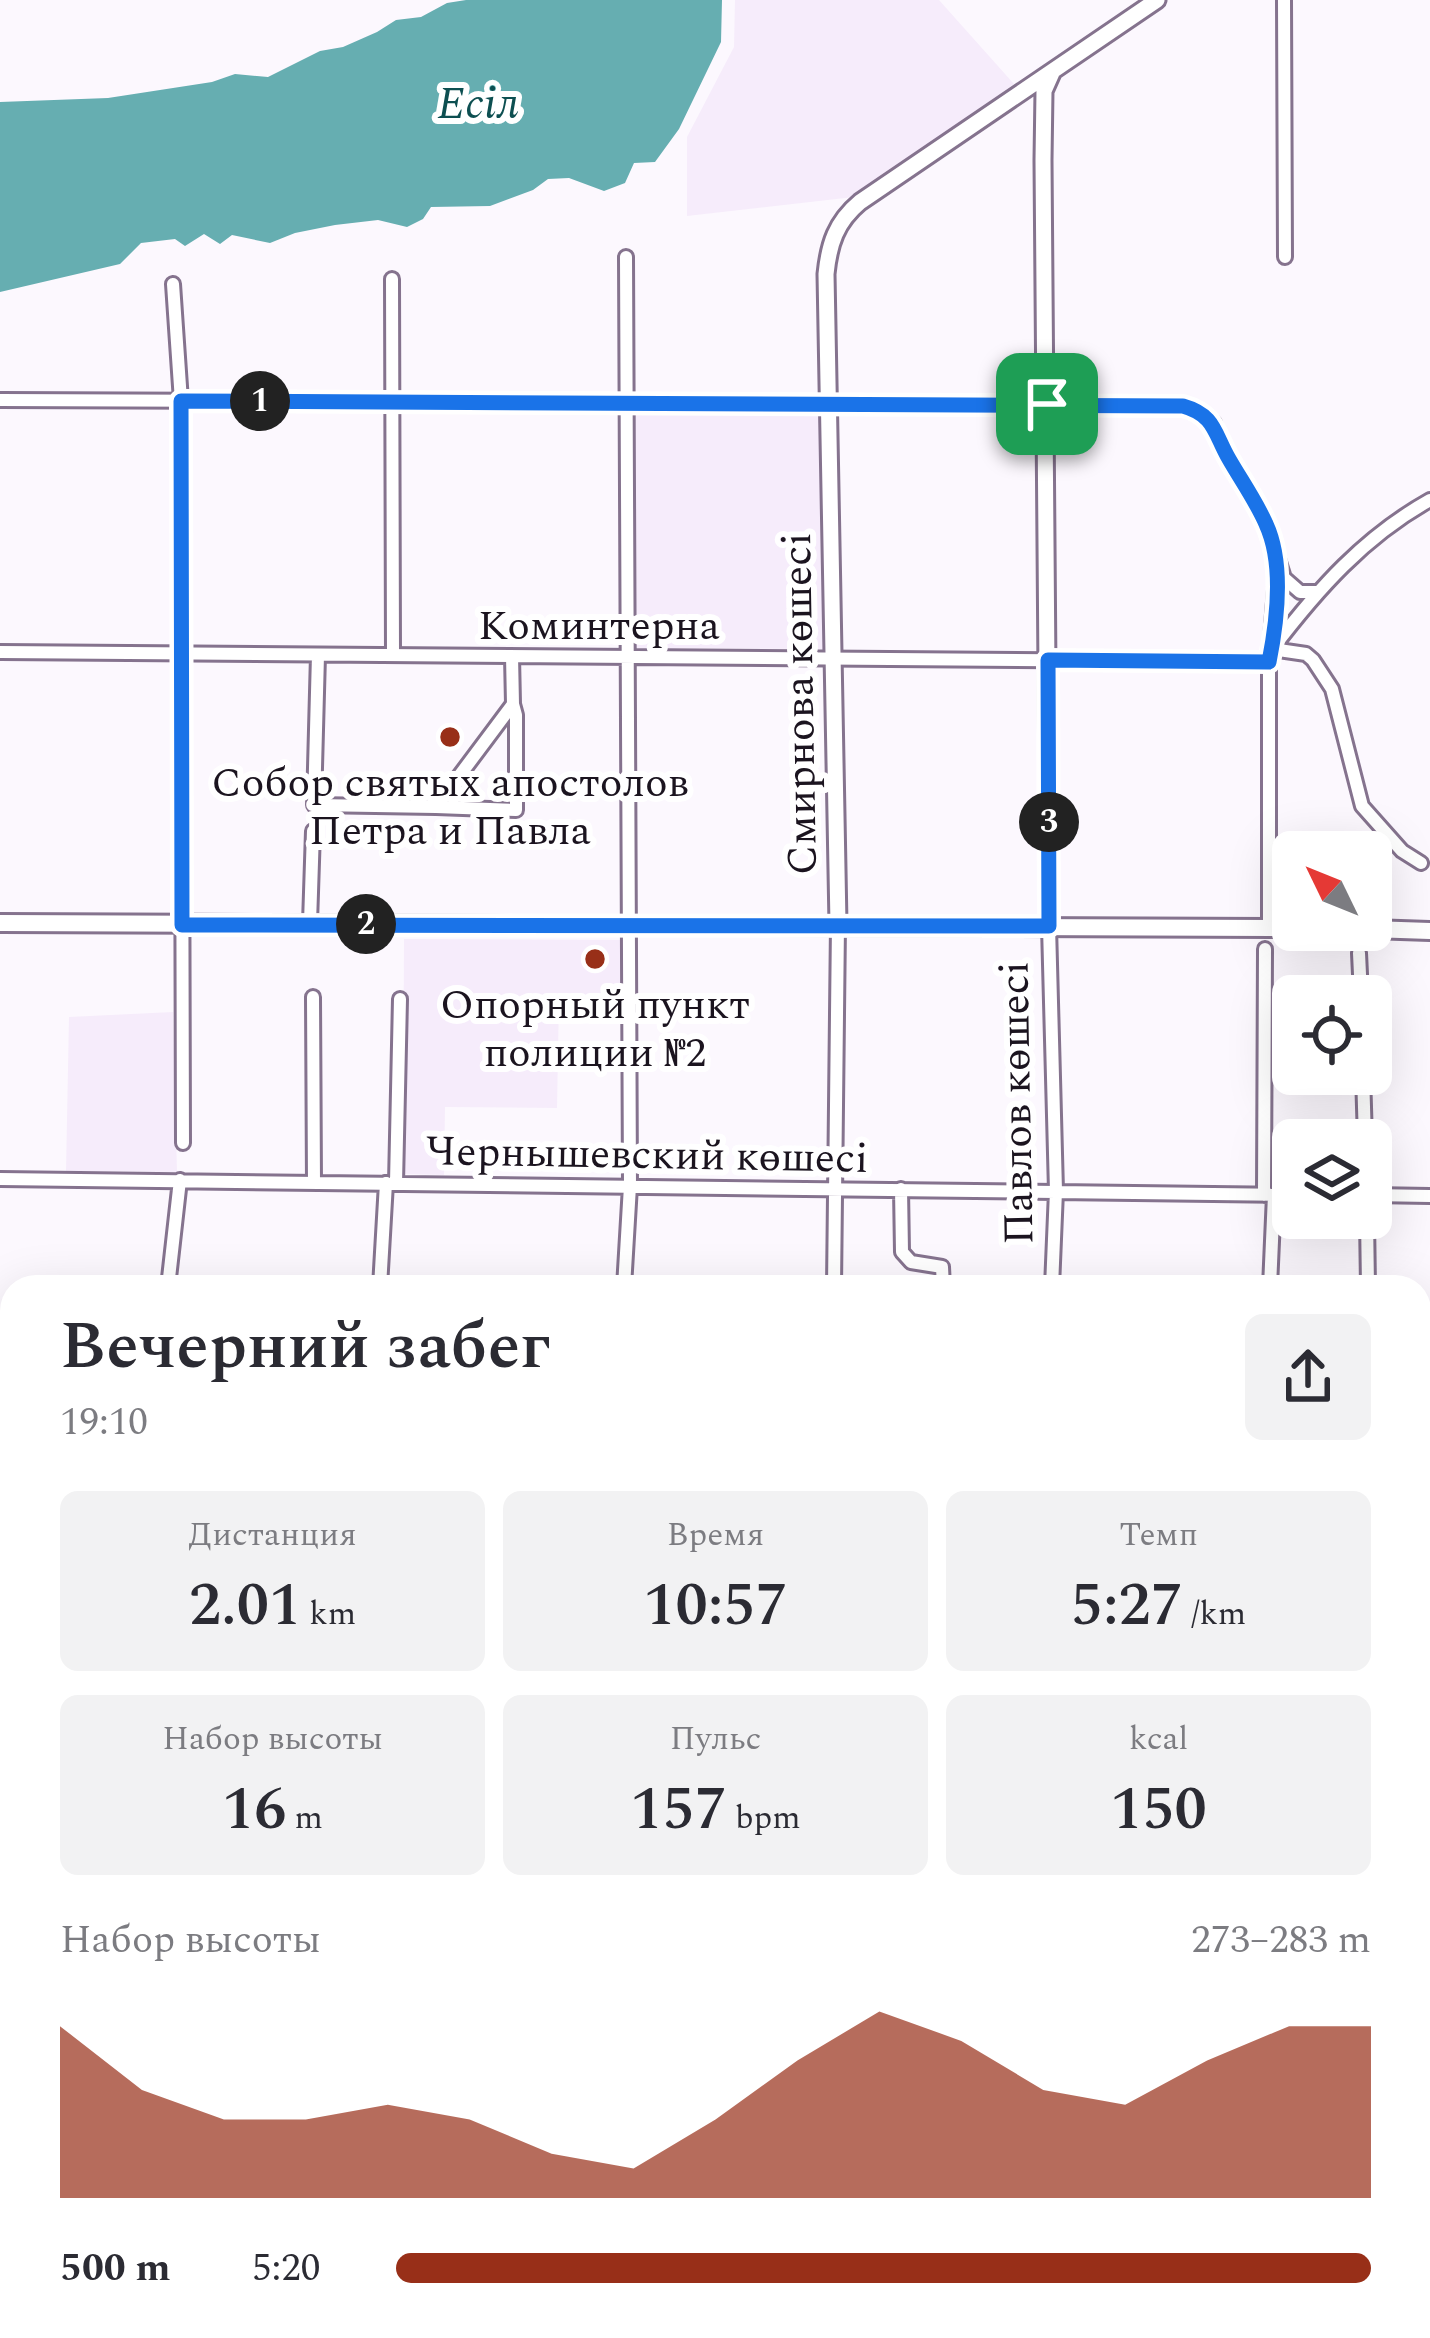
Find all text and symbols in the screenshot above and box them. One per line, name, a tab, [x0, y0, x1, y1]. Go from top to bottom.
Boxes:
water label: Есіл	[437, 70, 519, 139]
pin	[996, 353, 1098, 455]
pin: 1	[230, 371, 290, 431]
icon: arrive	[1014, 371, 1080, 437]
text: 1	[251, 376, 269, 426]
street label: Смирнова көшесі	[766, 532, 835, 876]
street label: Коминтерна	[478, 595, 720, 658]
marker: Собор святых апостолов Петра и Павла	[437, 724, 463, 750]
place label: Собор святых апостолов Петра и Павла	[211, 752, 689, 863]
pin: 3	[1019, 792, 1079, 852]
text: 3	[1040, 797, 1058, 847]
north arrow	[1272, 831, 1392, 951]
map controls	[1272, 831, 1392, 1239]
pin: 2	[336, 894, 396, 954]
text: 2	[357, 899, 375, 949]
marker: Опорный пункт полиции №2	[582, 946, 608, 972]
street label: Павлов көшесі	[984, 961, 1051, 1245]
place label: Опорный пункт полиции №2	[440, 974, 750, 1085]
button: locate	[1272, 975, 1392, 1095]
button: layers	[1272, 1119, 1392, 1239]
street label: Чернышевский көшесі	[425, 1120, 869, 1191]
text: Вечерний забег	[60, 1297, 551, 1398]
button: share	[1245, 1314, 1371, 1440]
text: 19:10	[60, 1393, 148, 1452]
text: Дистанция	[188, 1510, 357, 1560]
text: Время	[667, 1510, 764, 1560]
text: Темп	[1119, 1510, 1198, 1560]
text: 2.01	[189, 1560, 301, 1652]
text: 10:57	[643, 1560, 788, 1652]
text: 5:27	[1071, 1560, 1183, 1652]
text: km	[301, 1589, 356, 1639]
text: /km	[1183, 1589, 1246, 1639]
text: Набор высоты	[162, 1714, 383, 1764]
text: Пульс	[670, 1714, 761, 1764]
text: kcal	[1129, 1714, 1188, 1764]
text: 16	[222, 1764, 286, 1856]
text: 157	[630, 1764, 727, 1856]
text: 150	[1110, 1764, 1207, 1856]
text: m	[286, 1793, 323, 1843]
text: bpm	[727, 1793, 801, 1843]
text: Набор высоты	[60, 1911, 321, 1970]
text: 273–283 m	[1191, 1911, 1371, 1970]
text: 500 m	[60, 2239, 171, 2298]
text: 5:20	[252, 2239, 320, 2298]

